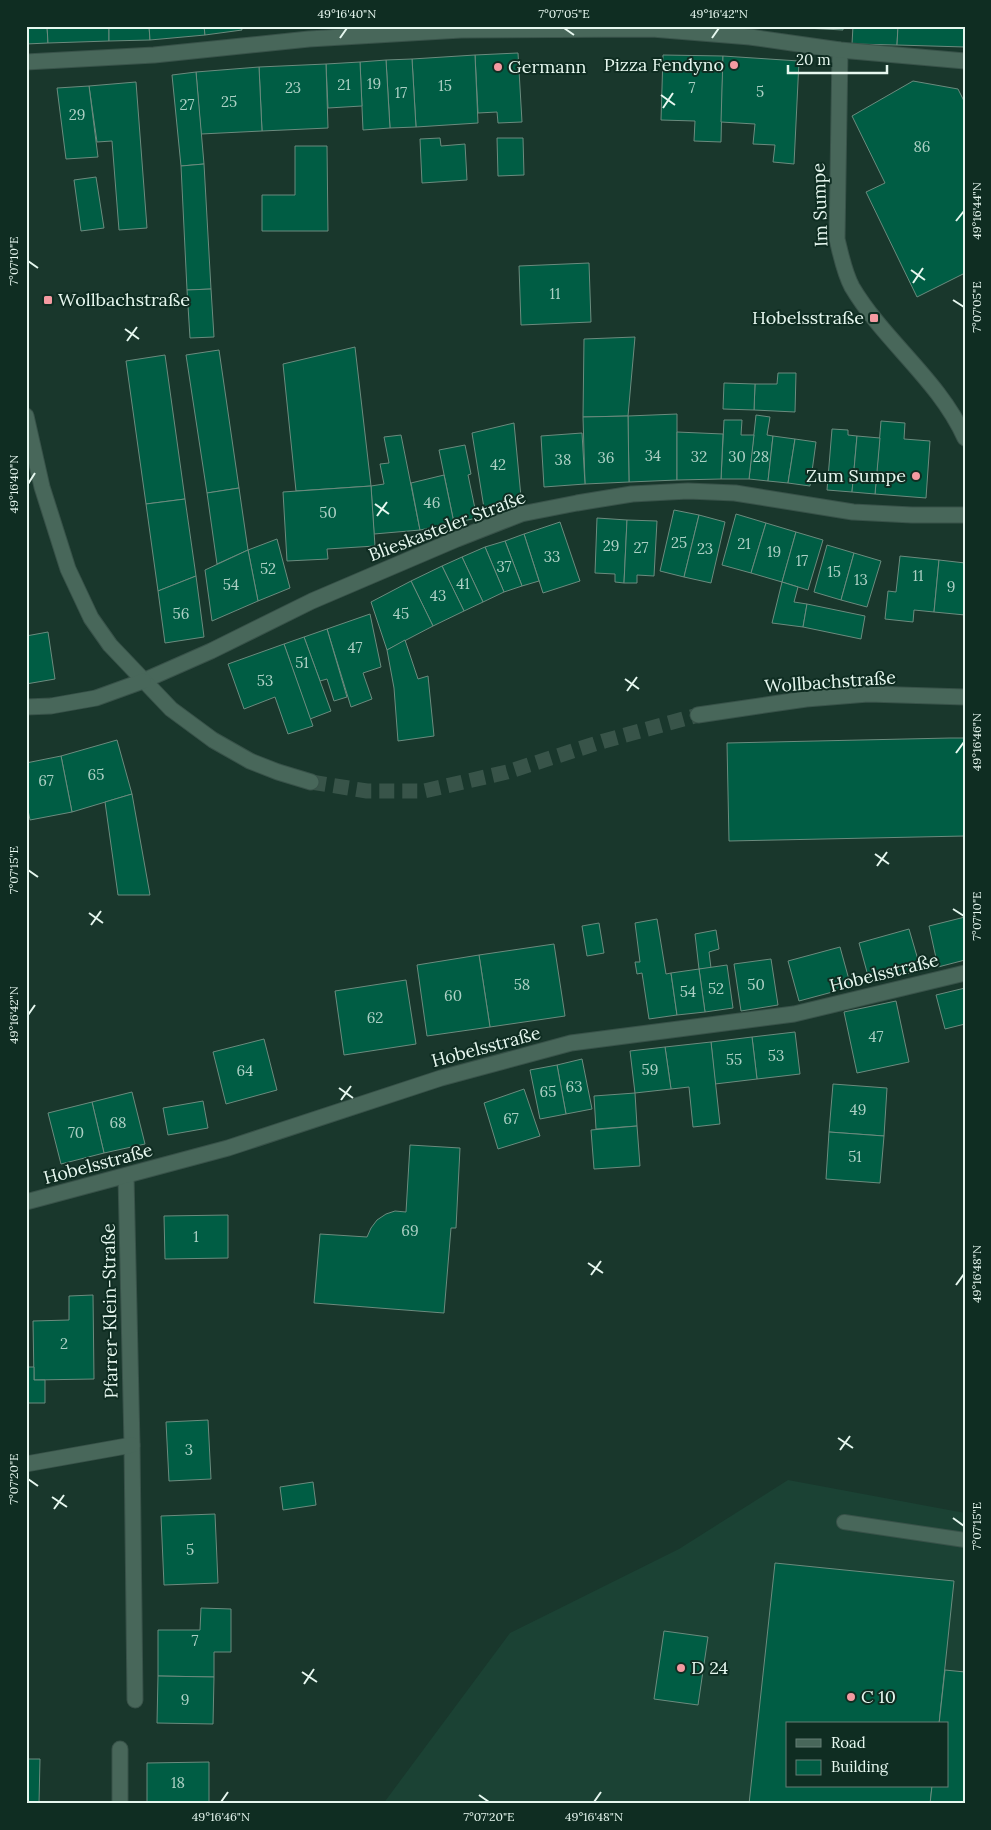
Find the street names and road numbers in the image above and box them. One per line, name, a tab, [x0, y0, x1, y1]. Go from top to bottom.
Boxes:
street label: Im Sumpe	[807, 162, 832, 247]
street label: Blieskasteler Straße	[365, 485, 529, 566]
street label: Wollbachstraße	[763, 665, 897, 698]
street label: Hobelsstraße	[827, 948, 941, 997]
street label: Hobelsstraße	[429, 1021, 543, 1072]
street label: Hobelsstraße	[41, 1138, 155, 1189]
street label: Pfarrer-Klein-Straße	[96, 1223, 123, 1399]

